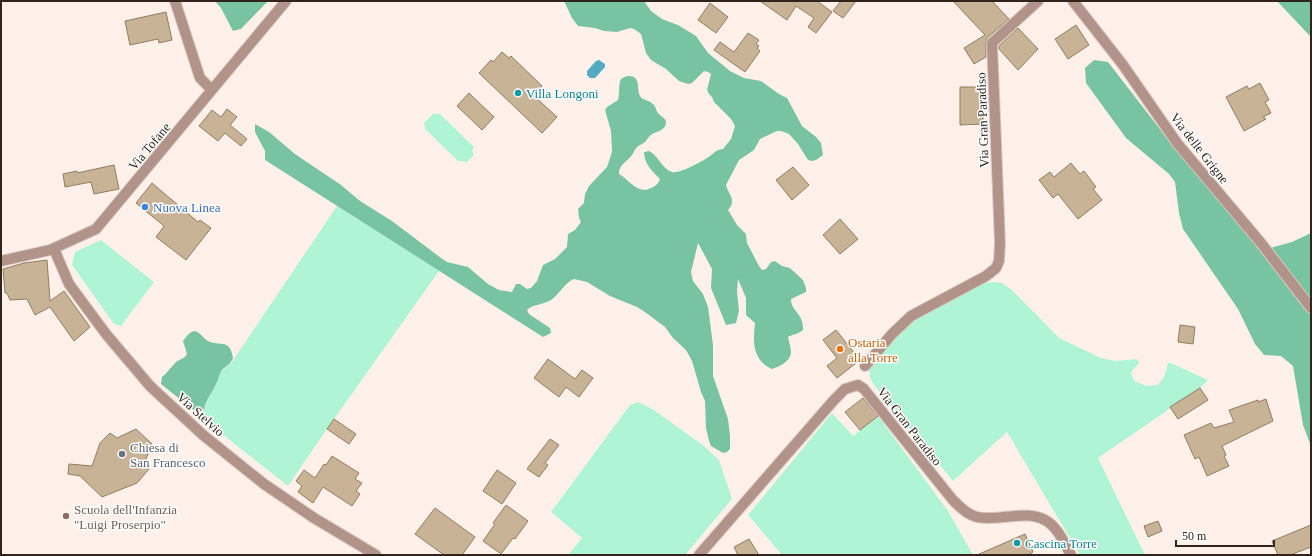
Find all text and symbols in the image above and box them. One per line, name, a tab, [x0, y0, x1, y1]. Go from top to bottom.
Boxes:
street label: Via Gran Paradiso	[973, 72, 992, 168]
place label: Villa Longoni	[526, 86, 599, 101]
marker: Villa Longoni	[513, 88, 523, 98]
street label: Via delle Grigne	[1167, 110, 1232, 187]
street label: Via Tofane	[125, 120, 174, 173]
place label: Nuova Linea	[153, 200, 221, 215]
marker: Nuova Linea	[140, 202, 150, 212]
place label: Ostaria alla Torre	[848, 335, 898, 365]
marker: Ostaria alla Torre	[835, 344, 845, 354]
street label: Via Gran Paradiso	[874, 384, 945, 468]
street label: Via Stelvio	[174, 389, 227, 439]
place label: Chiesa di San Francesco	[130, 440, 205, 470]
marker: Chiesa di San Francesco	[117, 449, 127, 459]
place label: Scuola dell'Infanzia "Luigi Proserpio"	[74, 502, 177, 532]
marker: Scuola dell'Infanzia "Luigi Proserpio"	[61, 511, 71, 521]
scale bar	[1176, 522, 1274, 548]
text: 50 m	[1182, 529, 1207, 543]
place label: Cascina Torre	[1025, 536, 1097, 551]
marker: Cascina Torre	[1012, 538, 1022, 548]

